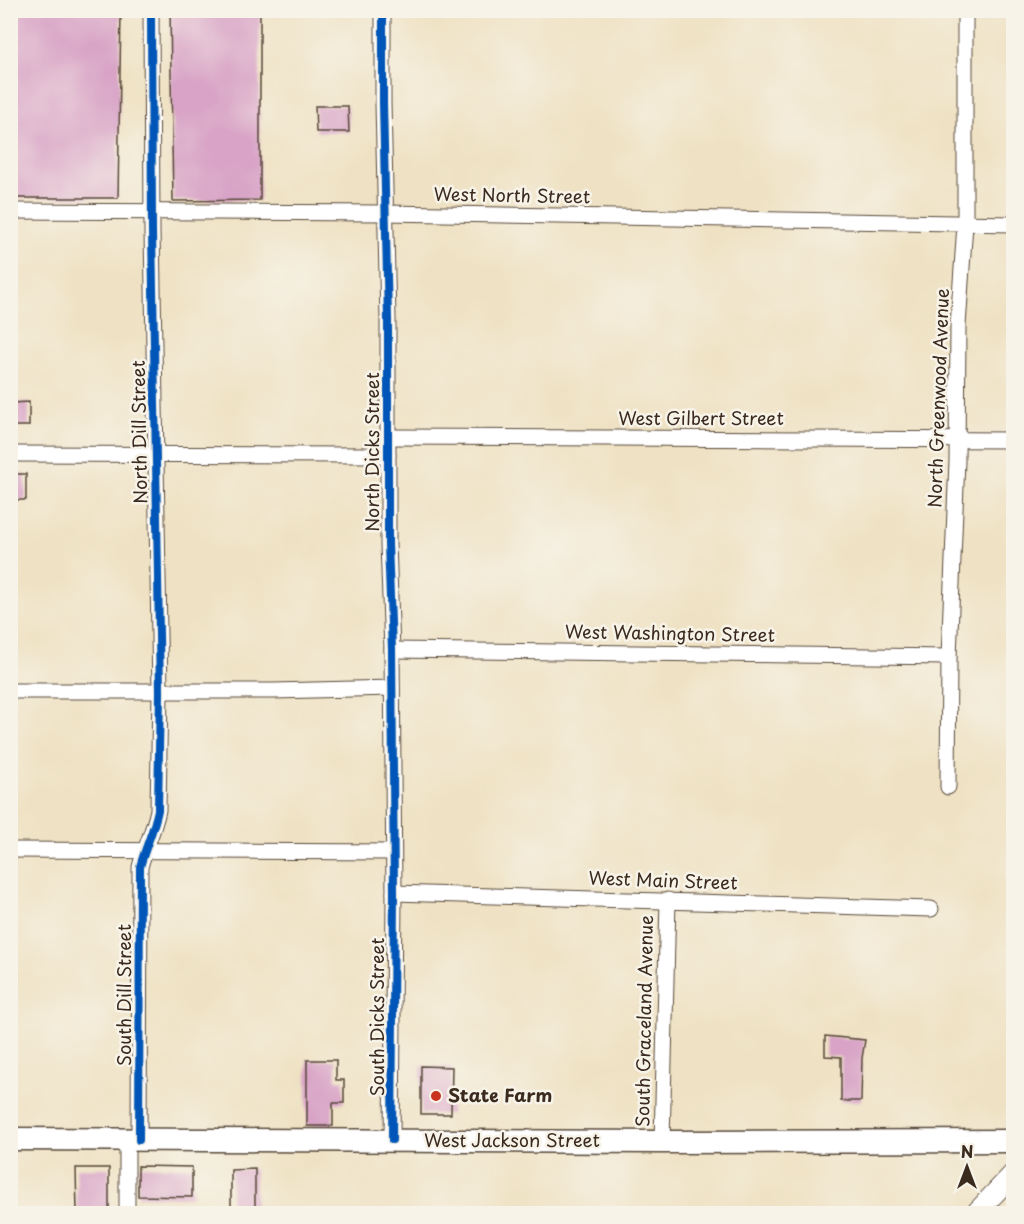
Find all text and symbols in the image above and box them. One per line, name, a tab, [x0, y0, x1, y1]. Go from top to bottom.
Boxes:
street label: West North Street	[433, 180, 591, 209]
street label: North Greenwood Avenue	[920, 288, 955, 508]
street label: North Dill Street	[124, 360, 153, 504]
street label: North Dicks Street	[358, 372, 385, 532]
street label: West Gilbert Street	[618, 404, 784, 431]
street label: West Washington Street	[565, 617, 775, 648]
street label: West Main Street	[588, 863, 738, 896]
street label: South Graceland Avenue	[628, 915, 659, 1127]
street label: South Dill Street	[110, 924, 137, 1066]
street label: South Dicks Street	[363, 937, 390, 1096]
place label: State Farm	[448, 1081, 552, 1108]
marker: State Farm	[429, 1089, 443, 1103]
street label: West Jackson Street	[424, 1126, 600, 1153]
north arrow	[937, 1137, 997, 1197]
text: N	[961, 1139, 973, 1163]

